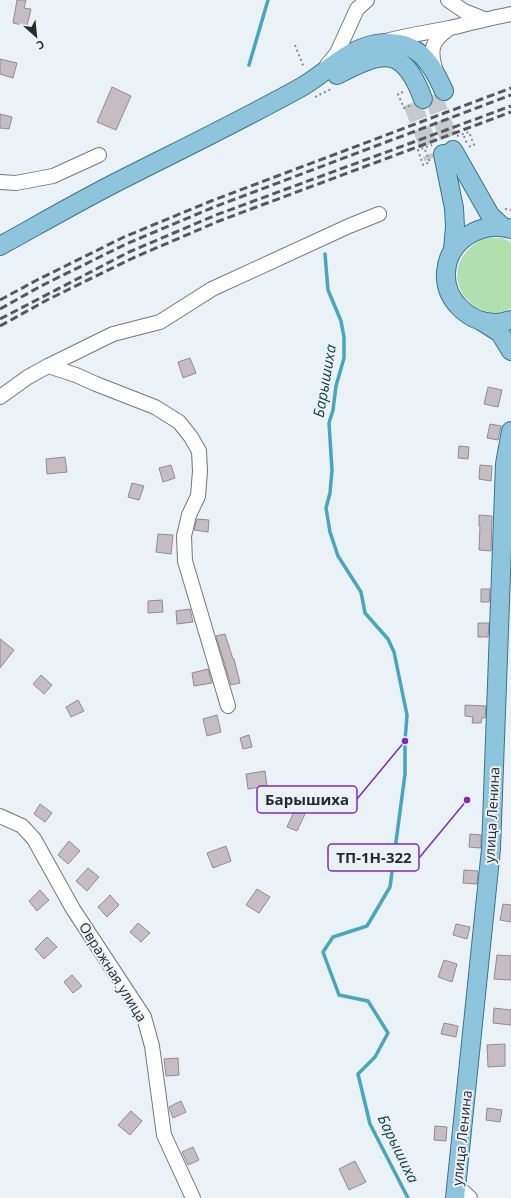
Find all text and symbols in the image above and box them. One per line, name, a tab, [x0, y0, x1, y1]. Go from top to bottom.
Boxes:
north arrow	[16, 16, 56, 56]
text: С	[34, 37, 47, 54]
water label: Барышиха	[308, 342, 340, 419]
street label: улица Ленина	[479, 766, 504, 864]
callout: Барышиха	[257, 786, 357, 813]
text: Барышиха	[265, 789, 349, 809]
callout: ТП-1Н-322	[328, 844, 419, 871]
text: ТП-1Н-322	[336, 847, 412, 867]
street label: Овражная улица	[75, 918, 152, 1025]
street label: улица Ленина	[447, 1089, 476, 1187]
water label: Барышиха	[374, 1111, 424, 1187]

